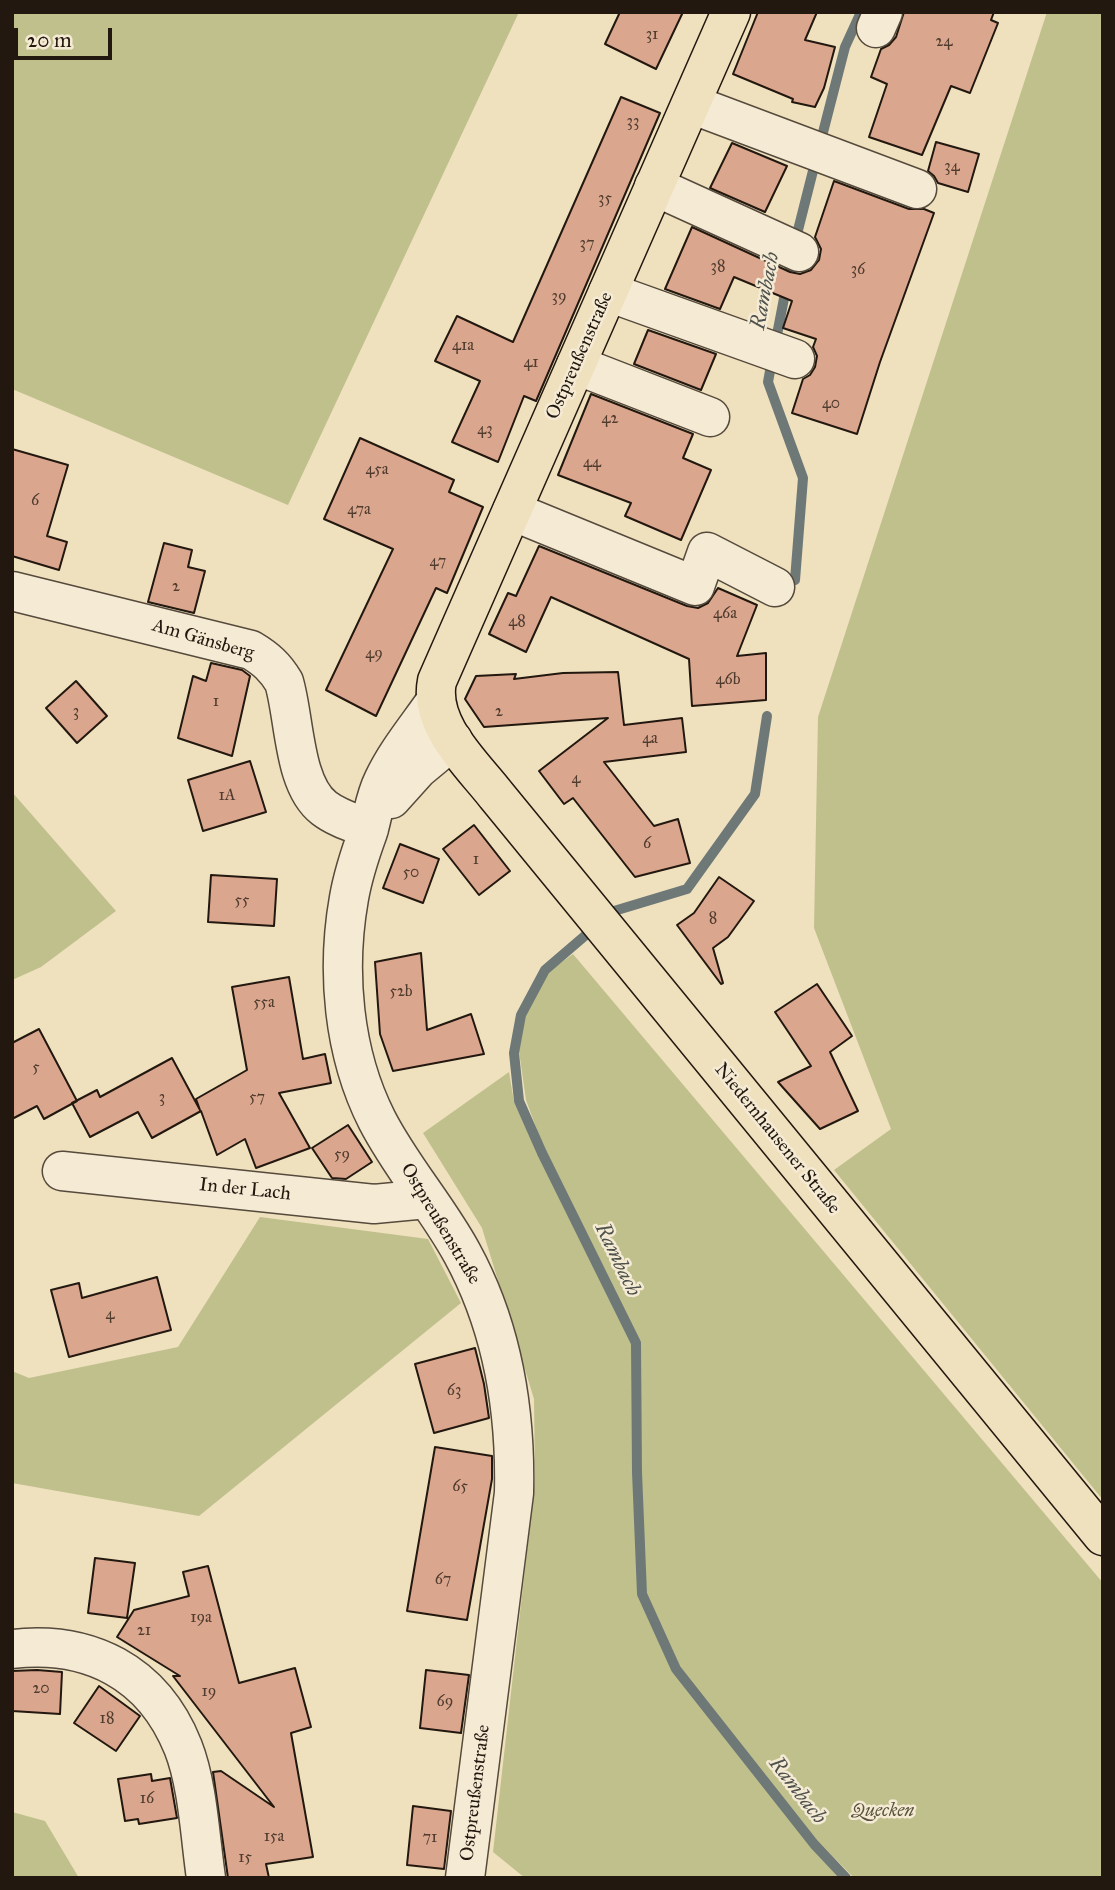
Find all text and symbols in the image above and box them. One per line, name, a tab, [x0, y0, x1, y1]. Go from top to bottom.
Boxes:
scale bar	[18, 14, 116, 58]
house number: 31	[646, 25, 658, 45]
text: 20 m	[27, 27, 72, 53]
house number: 24	[936, 32, 952, 52]
house number: 33	[627, 112, 639, 132]
house number: 34	[944, 157, 960, 177]
house number: 35	[598, 189, 612, 209]
house number: 37	[580, 234, 594, 254]
water label: Rambach	[746, 250, 786, 332]
house number: 38	[711, 257, 725, 277]
house number: 36	[851, 260, 865, 280]
house number: 39	[552, 287, 566, 307]
street label: Ostpreußenstraße	[542, 289, 618, 423]
house number: 41a	[452, 336, 474, 356]
house number: 41	[523, 353, 539, 373]
house number: 40	[822, 394, 840, 414]
house number: 42	[602, 409, 618, 429]
house number: 43	[477, 420, 493, 440]
house number: 44	[583, 453, 601, 473]
house number: 45a	[365, 460, 389, 480]
house number: 6	[31, 491, 39, 511]
house number: 47a	[347, 500, 371, 520]
house number: 47	[430, 552, 446, 572]
house number: 2	[172, 577, 180, 597]
house number: 46a	[713, 604, 737, 624]
house number: 48	[508, 612, 526, 632]
street label: Am Gänsberg	[149, 615, 257, 665]
house number: 49	[365, 644, 383, 664]
house number: 46b	[716, 670, 740, 690]
house number: 1	[213, 692, 219, 712]
house number: 3	[73, 702, 79, 722]
house number: 2	[495, 702, 503, 722]
house number: 4a	[642, 729, 658, 749]
house number: 4	[572, 769, 580, 789]
house number: 1A	[218, 786, 236, 806]
house number: 6	[643, 834, 651, 854]
house number: 1	[473, 850, 479, 870]
house number: 50	[403, 863, 419, 883]
house number: 55	[235, 891, 249, 911]
house number: 8	[709, 909, 717, 929]
house number: 52b	[389, 982, 413, 1002]
house number: 55a	[253, 993, 275, 1013]
house number: 5	[32, 1058, 40, 1078]
street label: Niedernhausener Straße	[709, 1059, 845, 1219]
house number: 3	[159, 1088, 165, 1108]
house number: 57	[249, 1088, 265, 1108]
house number: 59	[334, 1145, 350, 1165]
street label: Ostpreußenstraße	[395, 1159, 485, 1289]
street label: In der Lach	[198, 1174, 292, 1206]
water label: Rambach	[589, 1219, 645, 1301]
house number: 4	[106, 1305, 114, 1325]
house number: 63	[447, 1381, 461, 1401]
house number: 65	[452, 1477, 468, 1497]
house number: 67	[435, 1570, 451, 1590]
house number: 19a	[190, 1608, 212, 1628]
house number: 21	[137, 1621, 151, 1641]
house number: 20	[32, 1679, 50, 1699]
house number: 19	[202, 1682, 216, 1702]
house number: 69	[437, 1692, 453, 1712]
house number: 18	[100, 1709, 114, 1729]
street label: Ostpreußenstraße	[456, 1724, 496, 1862]
water label: Rambach	[763, 1752, 831, 1830]
house number: 16	[140, 1789, 154, 1809]
park label: Quecken	[852, 1800, 914, 1822]
house number: 15a	[264, 1827, 284, 1847]
house number: 71	[423, 1828, 437, 1848]
house number: 15	[238, 1848, 252, 1868]

